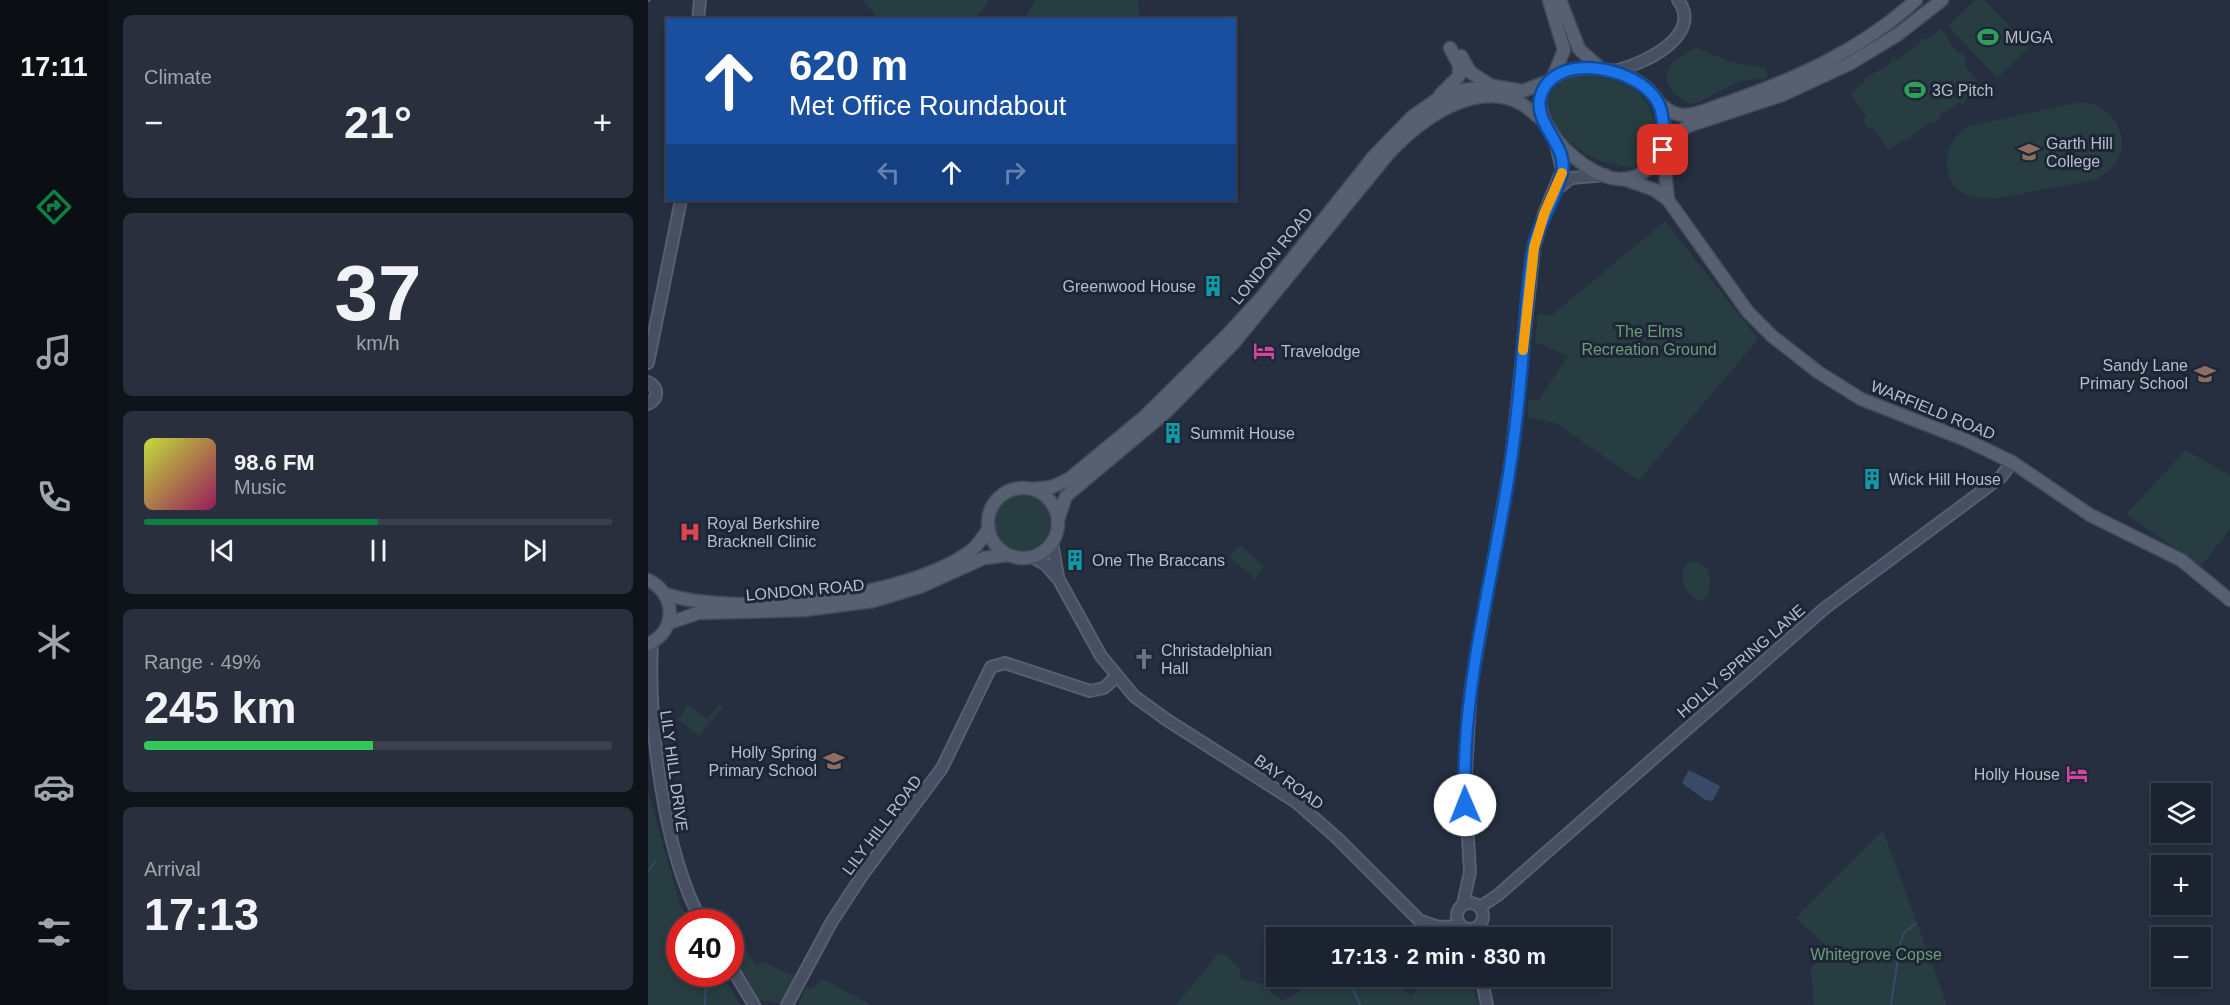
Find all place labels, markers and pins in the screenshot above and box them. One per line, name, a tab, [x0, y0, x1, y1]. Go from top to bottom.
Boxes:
sports icon: MUGA	[1976, 25, 2000, 49]
place label: MUGA	[2005, 29, 2053, 46]
sports icon: 3G Pitch	[1903, 78, 1927, 102]
place label: 3G Pitch	[1932, 82, 1993, 99]
pin	[1637, 124, 1688, 175]
place label: Garth Hill College	[2046, 135, 2113, 170]
school or university icon: Garth Hill College	[2017, 140, 2041, 164]
building icon: Greenwood House	[1201, 274, 1225, 298]
place label: Greenwood House	[1063, 278, 1196, 295]
hotel icon: Travelodge	[1252, 339, 1276, 363]
place label: Travelodge	[1281, 343, 1361, 360]
place label: Sandy Lane Primary School	[2080, 357, 2188, 392]
school or university icon: Sandy Lane Primary School	[2193, 362, 2217, 386]
building icon: Summit House	[1161, 421, 1185, 445]
place label: Summit House	[1190, 425, 1295, 442]
building icon: Wick Hill House	[1860, 467, 1884, 491]
place label: Wick Hill House	[1889, 471, 2001, 488]
place label: Royal Berkshire Bracknell Clinic	[707, 515, 820, 550]
hospital icon: Royal Berkshire Bracknell Clinic	[678, 520, 702, 544]
building icon: One The Braccans	[1063, 548, 1087, 572]
place label: One The Braccans	[1092, 552, 1225, 569]
place label: Christadelphian Hall	[1161, 642, 1272, 677]
church icon: Christadelphian Hall	[1132, 647, 1156, 671]
place label: Holly Spring Primary School	[709, 744, 817, 779]
school or university icon: Holly Spring Primary School	[822, 749, 846, 773]
hotel icon: Holly House	[2065, 762, 2089, 786]
place label: Holly House	[1974, 766, 2060, 783]

